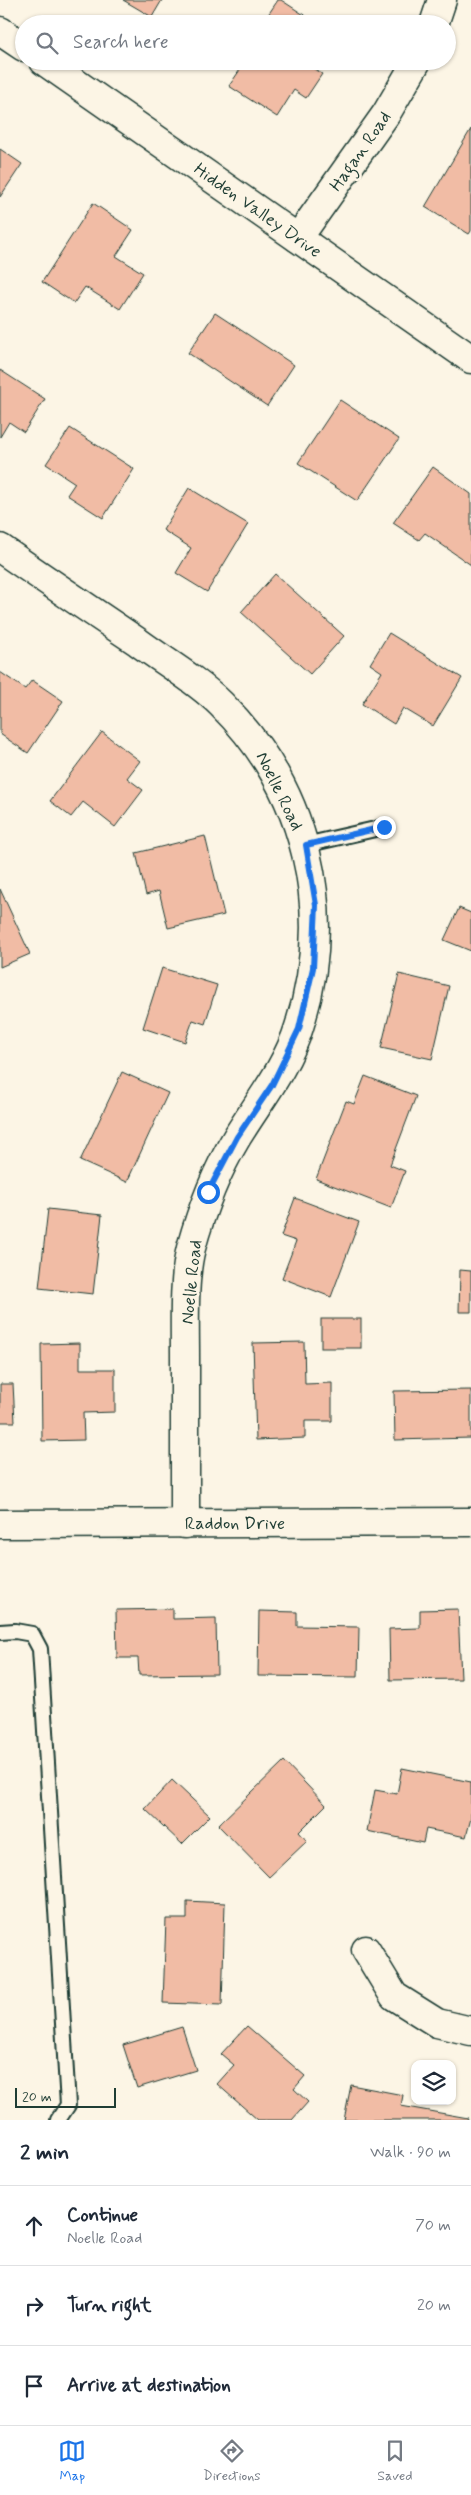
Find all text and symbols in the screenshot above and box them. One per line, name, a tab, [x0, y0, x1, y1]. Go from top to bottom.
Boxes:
search box	[15, 15, 456, 70]
icon: search	[33, 29, 61, 57]
text: Search here	[73, 30, 169, 55]
street label: Hagan Road	[324, 107, 399, 198]
street label: Hidden Valley Drive	[189, 158, 326, 264]
street label: Noelle Road	[250, 748, 308, 835]
route end	[373, 816, 396, 839]
route start	[197, 1181, 220, 1204]
street label: Noelle Road	[176, 1239, 208, 1325]
street label: Raddon Drive	[185, 1512, 285, 1536]
map controls	[411, 2060, 456, 2105]
button: layers	[411, 2060, 456, 2105]
scale bar	[15, 2085, 116, 2108]
text: 20 m	[22, 2088, 52, 2106]
text: 2 min	[20, 2139, 69, 2167]
text: Walk · 90 m	[370, 2142, 451, 2163]
text: Continue	[67, 2203, 138, 2228]
icon: ahead	[20, 2212, 48, 2240]
text: 70 m	[415, 2215, 451, 2236]
text: Noelle Road	[67, 2228, 142, 2249]
icon: right	[20, 2292, 48, 2320]
text: Turn right	[67, 2293, 151, 2318]
text: 20 m	[417, 2295, 451, 2316]
icon: arrive	[20, 2372, 48, 2400]
text: Arrive at destination	[67, 2373, 231, 2398]
tab: Map	[58, 2437, 86, 2485]
tab: Directions	[203, 2437, 261, 2485]
tab: Saved	[377, 2437, 413, 2485]

